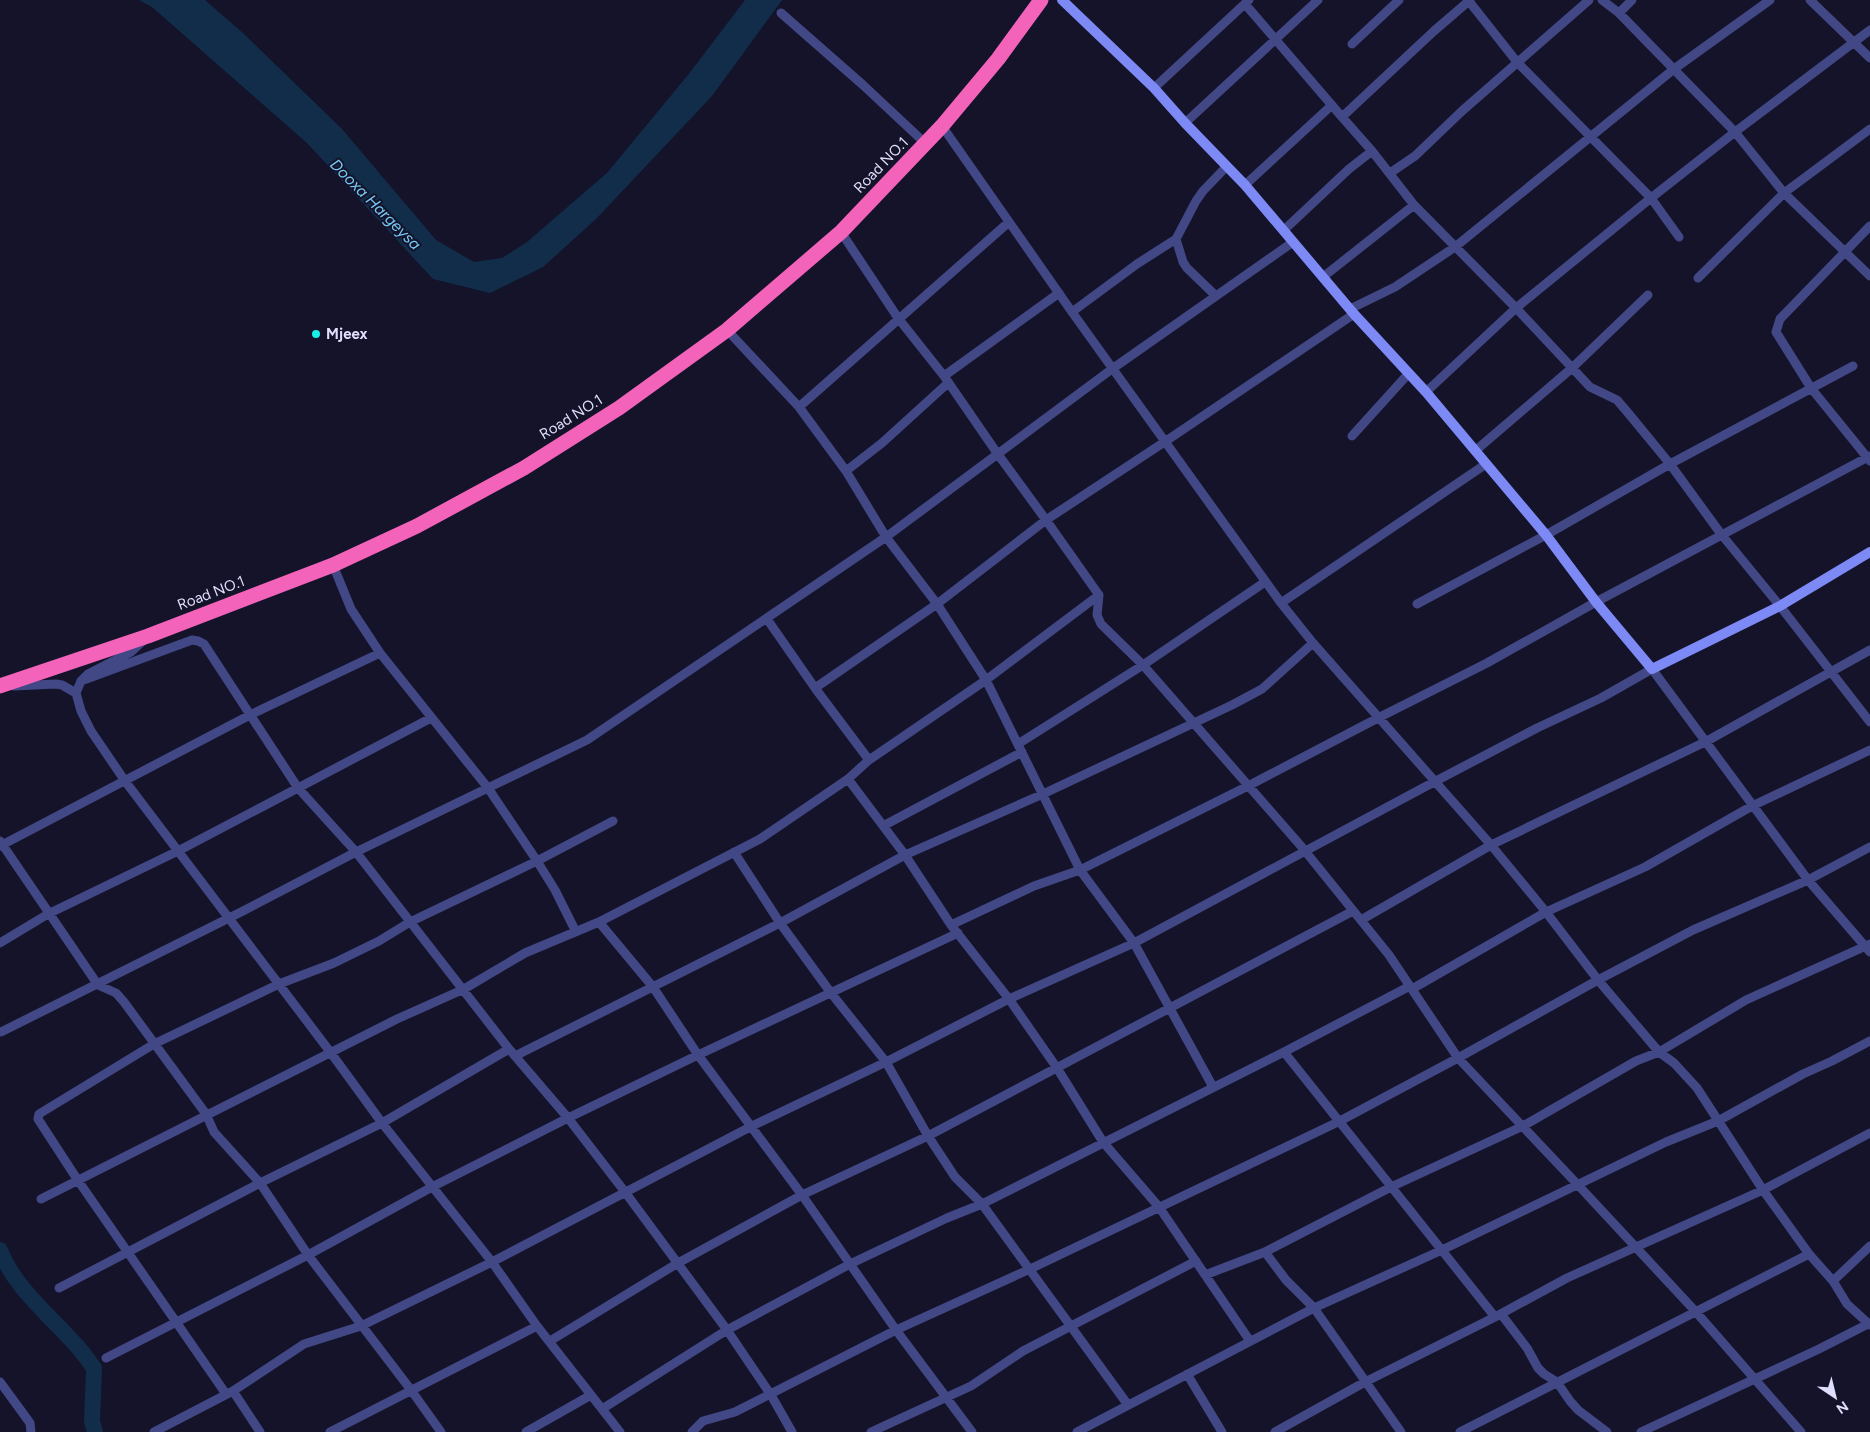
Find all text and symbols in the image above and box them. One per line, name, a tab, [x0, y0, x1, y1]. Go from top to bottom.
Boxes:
street label: Road NO.1	[850, 133, 912, 197]
water label: Dooxa Hargeysa	[326, 155, 425, 254]
place label: Mjeex	[326, 325, 368, 343]
marker: Mjeex	[310, 328, 322, 340]
street label: Road NO.1	[536, 391, 606, 443]
street label: Road NO.1	[175, 572, 247, 614]
north arrow	[1810, 1372, 1860, 1422]
text: N	[1833, 1397, 1851, 1417]

